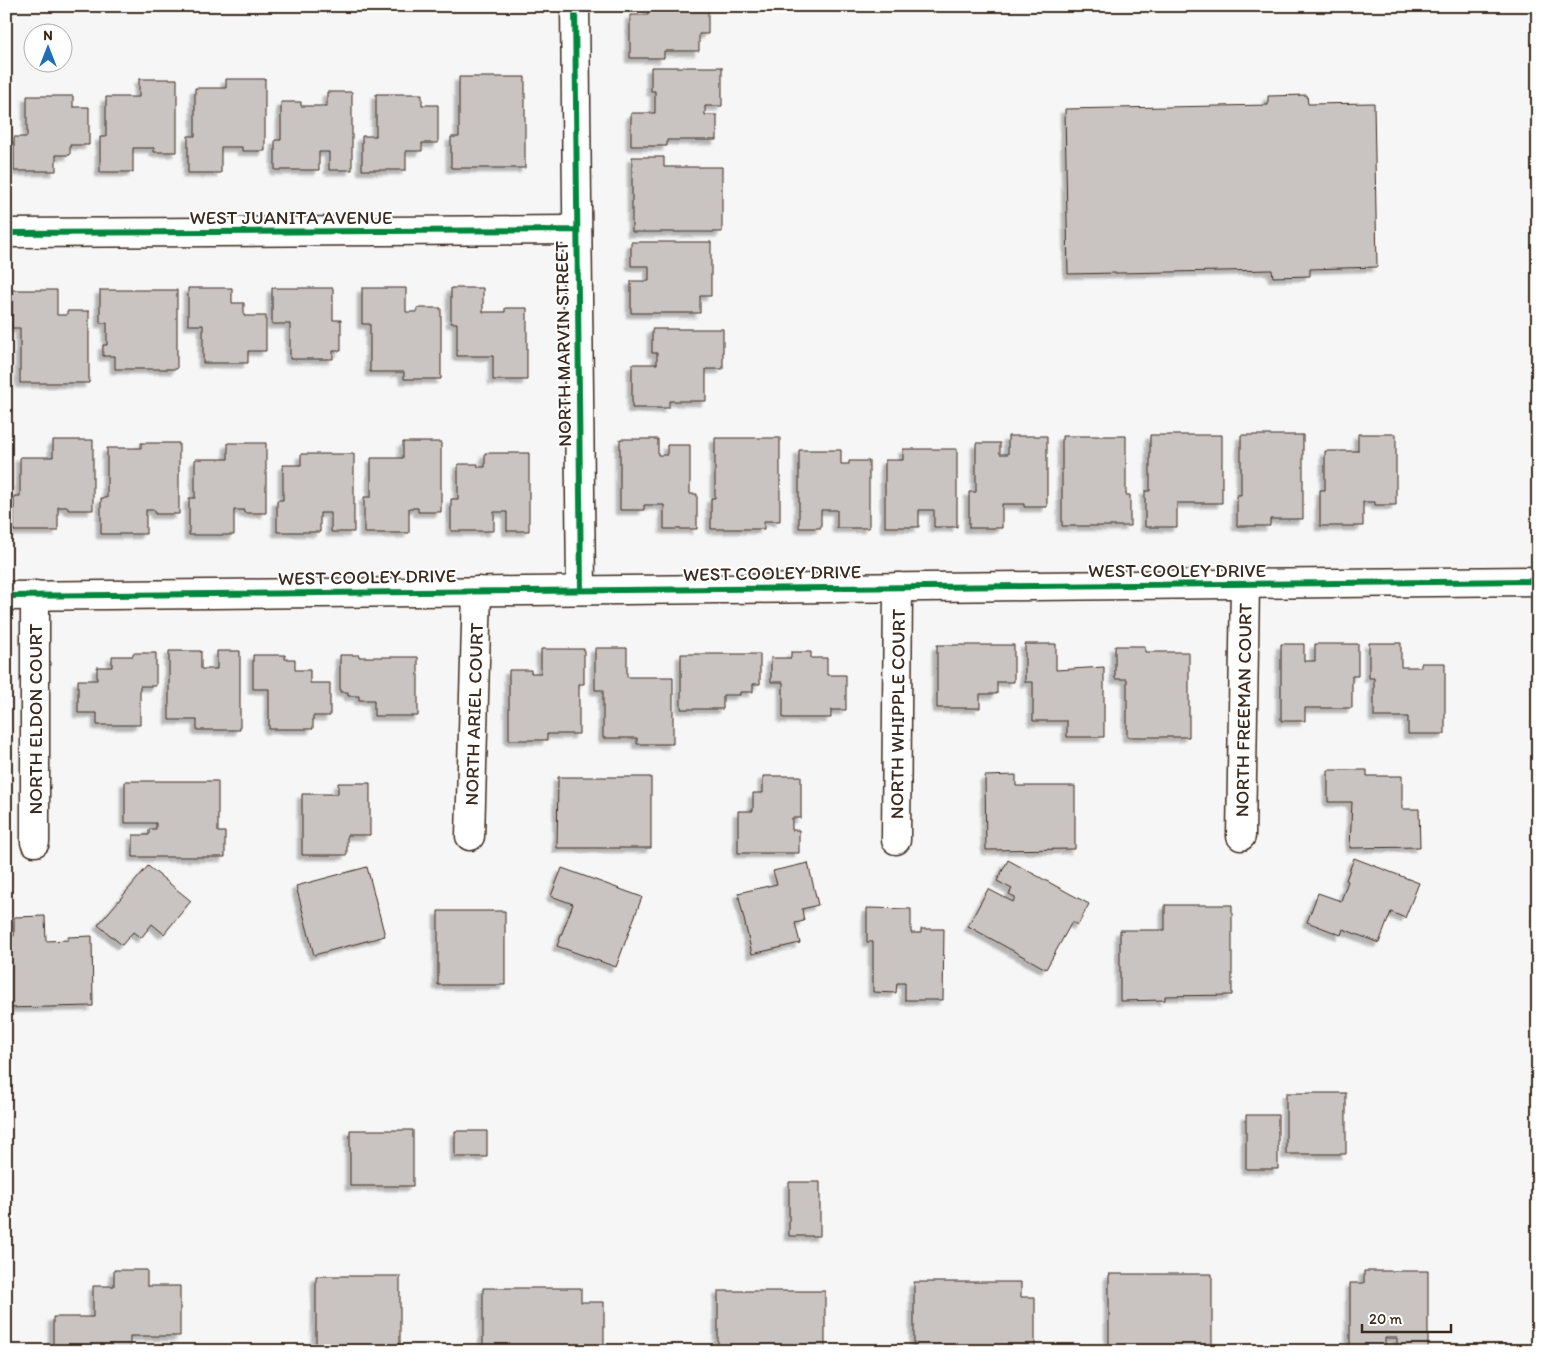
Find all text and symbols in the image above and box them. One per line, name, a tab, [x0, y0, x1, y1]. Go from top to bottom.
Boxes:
north arrow	[22, 22, 72, 72]
text: N	[43, 27, 53, 44]
street label: WEST JUANITA AVENUE	[189, 206, 393, 229]
street label: NORTH MARVIN STREET	[550, 241, 576, 447]
street label: WEST COOLEY DRIVE	[1088, 559, 1266, 582]
street label: WEST COOLEY DRIVE	[683, 560, 861, 586]
street label: WEST COOLEY DRIVE	[278, 564, 456, 590]
street label: NORTH FREEMAN COURT	[1230, 602, 1256, 817]
street label: NORTH WHIPPLE COURT	[885, 608, 909, 819]
street label: NORTH ARIEL COURT	[459, 622, 488, 806]
street label: NORTH ELDON COURT	[24, 623, 47, 815]
scale bar	[1362, 1302, 1450, 1334]
text: 20 m	[1369, 1310, 1403, 1328]

